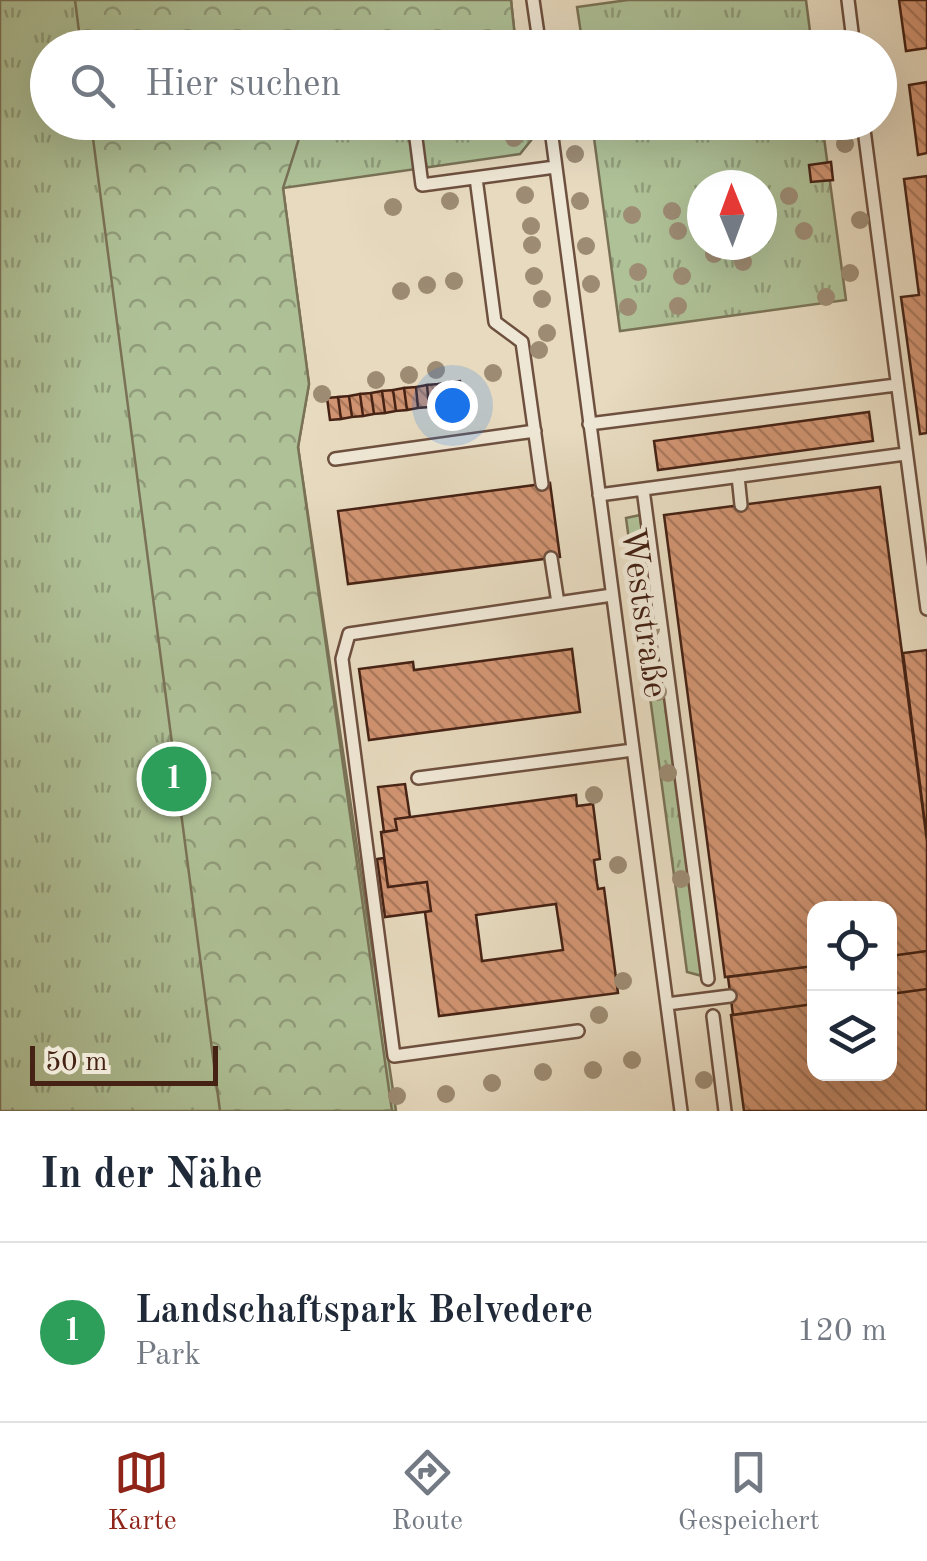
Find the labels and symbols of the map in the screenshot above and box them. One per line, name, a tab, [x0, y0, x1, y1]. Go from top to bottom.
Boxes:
north arrow	[687, 170, 777, 260]
your location	[427, 380, 478, 431]
street label: Weststraße	[614, 526, 672, 700]
pin: 1	[142, 742, 206, 816]
scale bar	[30, 1041, 218, 1086]

